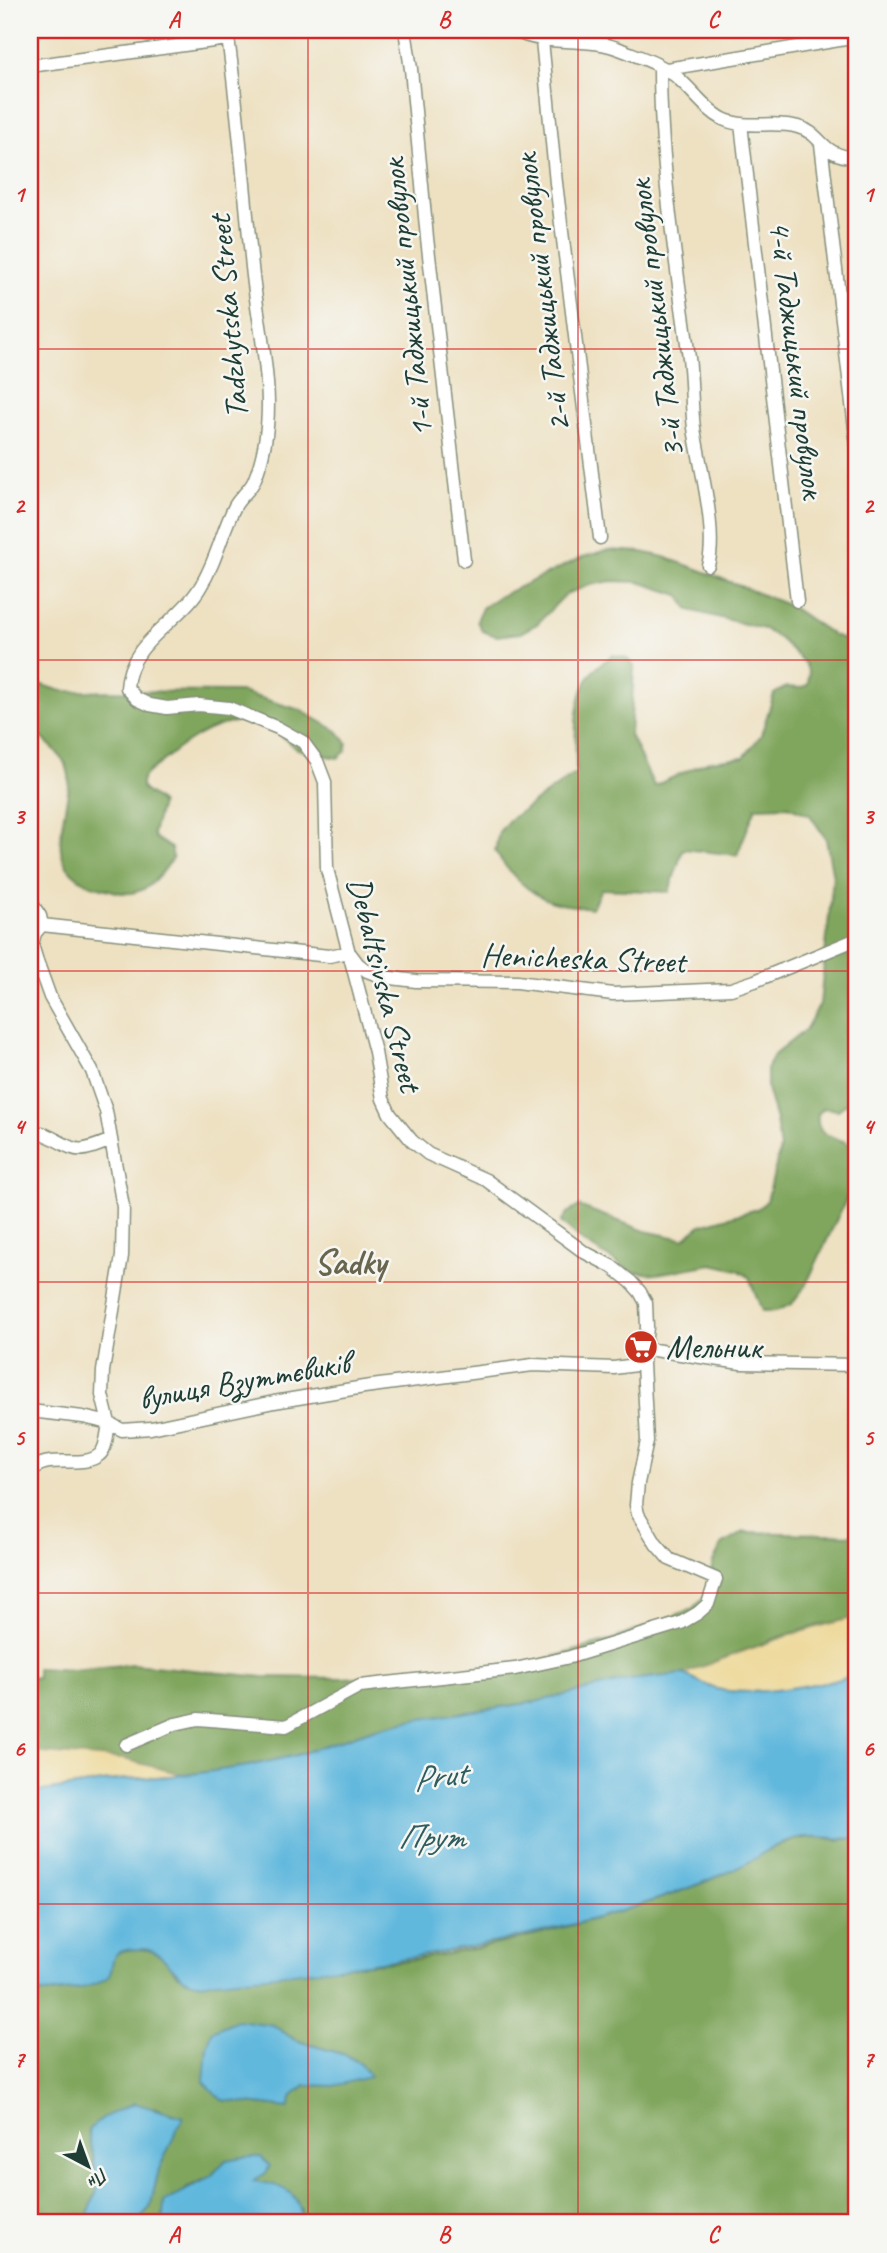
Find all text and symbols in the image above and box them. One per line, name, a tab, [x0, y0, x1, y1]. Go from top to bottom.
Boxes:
text: A	[168, 5, 182, 34]
text: B	[438, 5, 452, 34]
text: C	[708, 5, 722, 34]
street label: 2-й Таджицький провулок	[504, 149, 580, 434]
street label: 1-й Таджицький провулок	[371, 154, 443, 439]
street label: 3-й Таджицький провулок	[618, 175, 694, 460]
text: 1	[14, 180, 27, 209]
text: 1	[863, 180, 876, 209]
street label: Tadzhytska Street	[198, 210, 258, 420]
street label: 4-й Таджицький провулок	[759, 218, 835, 503]
text: 2	[14, 491, 27, 520]
text: 2	[863, 491, 876, 520]
text: 3	[14, 802, 27, 831]
text: 3	[863, 802, 876, 831]
street label: Debaltsivska Street	[338, 872, 433, 1099]
street label: Henicheska Street	[480, 933, 689, 983]
text: 4	[14, 1112, 27, 1141]
text: 4	[863, 1112, 876, 1141]
district label: Sadky	[314, 1240, 390, 1285]
place label: Мельник	[666, 1326, 764, 1368]
supermarket icon: Мельник	[622, 1328, 660, 1366]
street label: вулиця Взуттєвиків	[135, 1339, 361, 1419]
text: 5	[14, 1423, 26, 1452]
text: 5	[863, 1423, 875, 1452]
text: 6	[14, 1734, 27, 1763]
text: 6	[863, 1734, 876, 1763]
water label: Prut	[409, 1749, 475, 1802]
water label: Прут	[398, 1814, 468, 1859]
text: 7	[14, 2045, 27, 2074]
text: 7	[863, 2045, 876, 2074]
north arrow	[52, 2130, 122, 2200]
text: Пн	[82, 2162, 114, 2195]
text: A	[168, 2220, 182, 2249]
text: B	[438, 2220, 452, 2249]
text: C	[708, 2220, 722, 2249]

